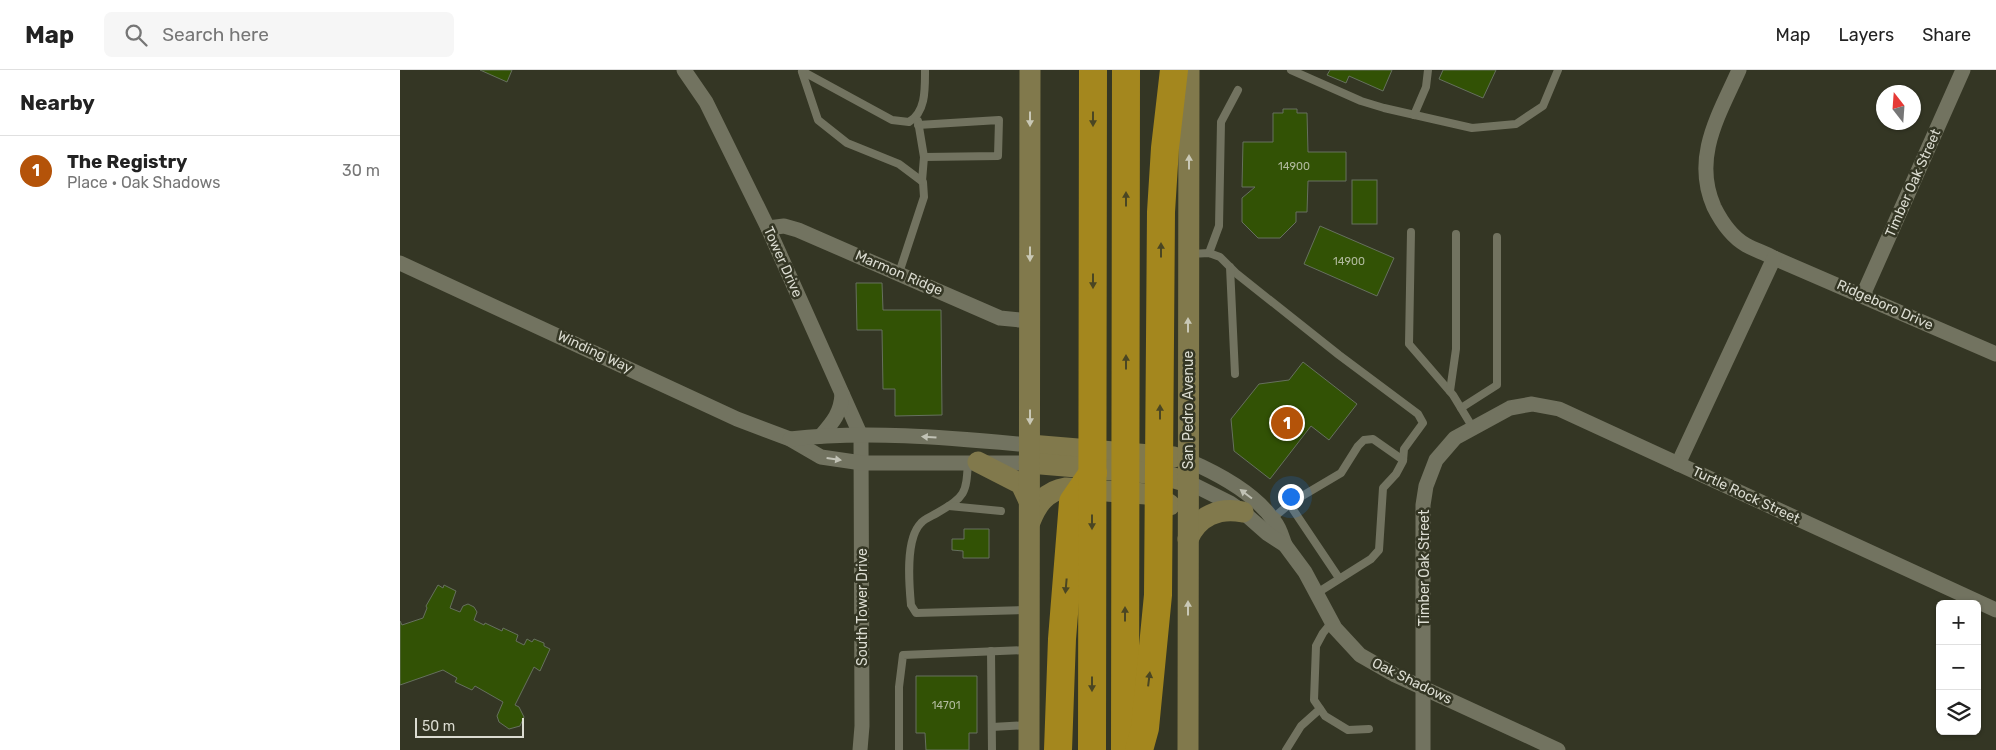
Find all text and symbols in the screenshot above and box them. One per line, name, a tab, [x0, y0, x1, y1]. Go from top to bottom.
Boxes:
search box	[104, 12, 454, 57]
text: Map	[25, 21, 74, 49]
icon: search	[122, 21, 150, 49]
text: Search here	[162, 23, 269, 46]
text: Map	[1776, 24, 1811, 46]
text: Layers	[1839, 24, 1894, 46]
text: Share	[1922, 24, 1971, 46]
north arrow	[1876, 85, 1921, 130]
text: Nearby	[20, 90, 95, 115]
one-way arrow	[1026, 111, 1034, 127]
one-way arrow	[1089, 111, 1097, 127]
street label: Timber Oak Street	[1882, 126, 1945, 240]
text: The Registry	[67, 150, 187, 173]
one-way arrow	[1185, 154, 1193, 170]
house number: 14900	[1278, 160, 1310, 173]
text: 1	[32, 161, 40, 180]
text: 30 m	[342, 161, 380, 180]
text: Place · Oak Shadows	[67, 173, 220, 192]
one-way arrow	[1122, 191, 1130, 207]
street label: Tower Drive	[760, 224, 806, 300]
one-way arrow	[1157, 242, 1165, 258]
one-way arrow	[1026, 246, 1034, 262]
street label: Marmon Ridge	[853, 247, 946, 299]
house number: 14900	[1333, 255, 1365, 268]
one-way arrow	[1089, 273, 1097, 289]
street label: Ridgeboro Drive	[1834, 276, 1936, 334]
one-way arrow	[1184, 316, 1192, 332]
street label: Winding Way	[555, 327, 636, 377]
street label: San Pedro Avenue	[1180, 350, 1197, 469]
one-way arrow	[1122, 354, 1130, 370]
one-way arrow	[1156, 404, 1164, 420]
pin: 1	[1271, 404, 1303, 442]
one-way arrow	[1026, 409, 1034, 425]
one-way arrow	[920, 433, 936, 441]
one-way arrow	[826, 455, 842, 463]
street label: Turtle Rock Street	[1690, 463, 1803, 528]
your location	[1278, 484, 1304, 510]
one-way arrow	[1239, 489, 1253, 499]
street label: Timber Oak Street	[1416, 509, 1433, 626]
one-way arrow	[1088, 514, 1096, 530]
street label: South Tower Drive	[854, 548, 871, 666]
one-way arrow	[1061, 578, 1069, 594]
one-way arrow	[1184, 599, 1192, 615]
map controls	[1936, 600, 1981, 735]
button: +	[1936, 600, 1981, 645]
one-way arrow	[1121, 606, 1129, 622]
button: −	[1936, 645, 1981, 690]
street label: Oak Shadows	[1369, 654, 1455, 708]
one-way arrow	[1145, 671, 1153, 687]
one-way arrow	[1088, 676, 1096, 692]
button: layers	[1936, 690, 1981, 735]
house number: 14701	[932, 699, 960, 712]
scale bar	[415, 715, 524, 738]
text: 50 m	[422, 718, 455, 735]

